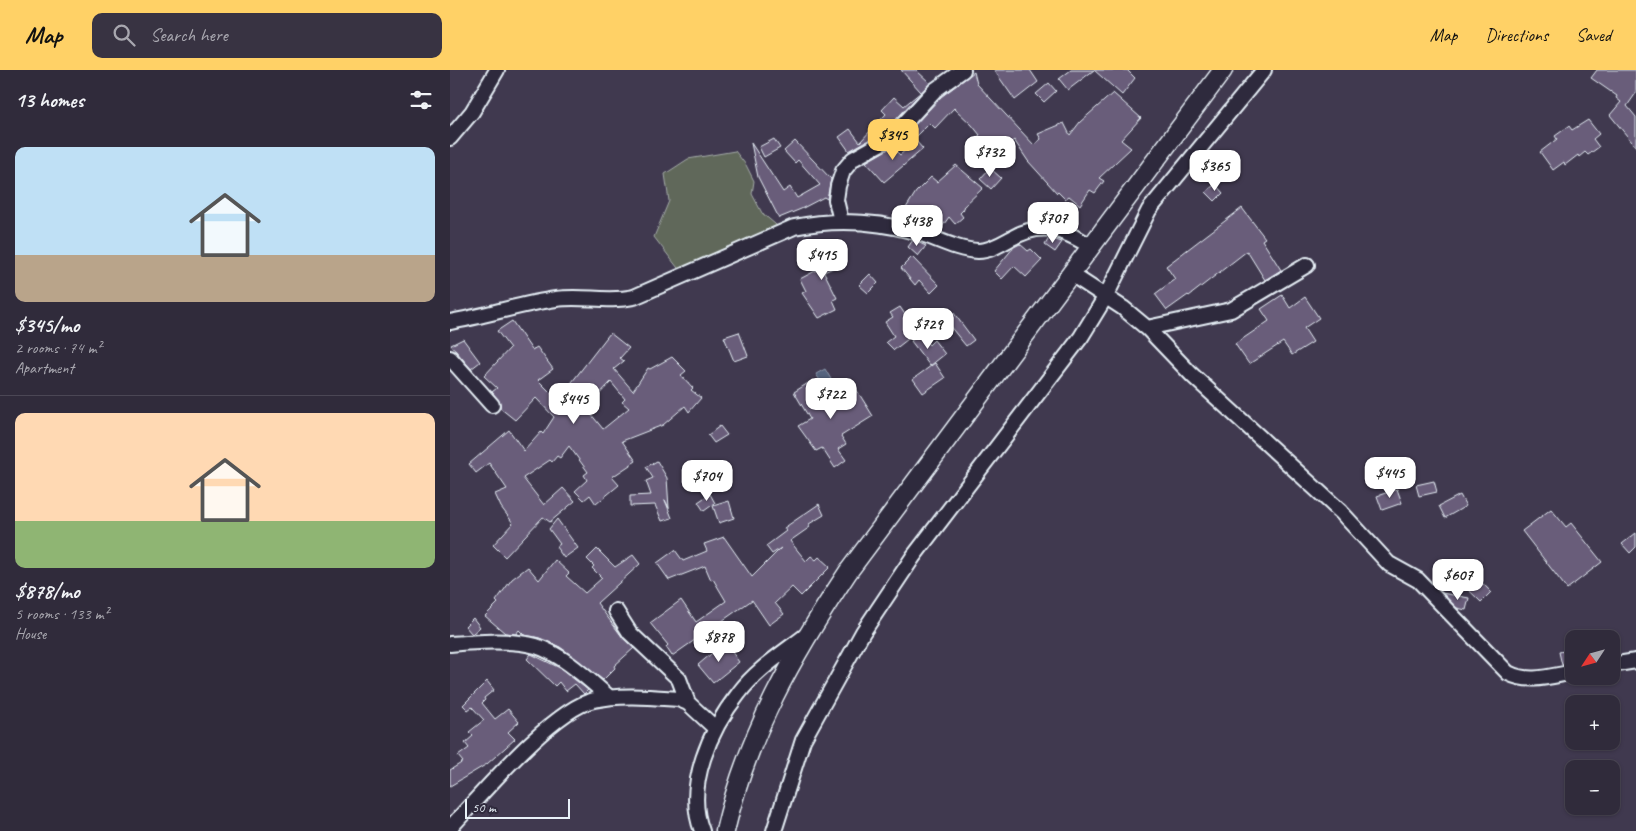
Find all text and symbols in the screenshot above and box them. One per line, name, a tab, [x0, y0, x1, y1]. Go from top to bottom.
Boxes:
search box	[92, 13, 442, 58]
text: Map	[25, 20, 62, 50]
icon: search	[110, 21, 138, 49]
text: Search here	[150, 23, 228, 47]
text: Map	[1430, 24, 1457, 46]
text: Directions	[1485, 24, 1548, 46]
text: Saved	[1576, 24, 1611, 46]
icon: filters	[407, 86, 435, 114]
text: 13 homes	[15, 87, 84, 113]
pin: $345	[863, 118, 923, 161]
text: $345	[879, 125, 907, 145]
pin: $732	[960, 136, 1020, 178]
text: $732	[976, 142, 1004, 162]
pin: $365	[1185, 150, 1245, 192]
text: $365	[1201, 156, 1229, 176]
icon: home	[180, 180, 270, 270]
pin: $707	[1023, 202, 1083, 244]
pin: $438	[887, 204, 947, 247]
text: $707	[1039, 208, 1067, 228]
text: $438	[903, 211, 931, 231]
pin: $415	[792, 238, 852, 281]
text: $415	[808, 245, 836, 265]
pin: $729	[898, 308, 958, 350]
text: $345/mo	[15, 312, 79, 338]
text: $729	[914, 314, 942, 334]
text: 2 rooms · 74 m²	[15, 338, 101, 358]
text: Apartment	[15, 358, 74, 378]
pin: $722	[801, 378, 861, 420]
pin: $445	[544, 382, 604, 425]
text: $722	[817, 384, 845, 404]
text: $445	[560, 389, 588, 409]
icon: home	[180, 445, 270, 535]
pin: $445	[1360, 456, 1420, 499]
pin: $704	[677, 460, 737, 502]
text: $445	[1376, 463, 1404, 483]
text: $704	[693, 466, 721, 486]
pin: $607	[1428, 558, 1488, 601]
text: $607	[1443, 565, 1473, 585]
text: $878/mo	[15, 578, 80, 604]
text: 5 rooms · 133 m²	[15, 604, 109, 624]
pin: $878	[689, 620, 749, 663]
text: House	[15, 624, 46, 644]
text: $878	[705, 627, 733, 647]
north arrow	[1565, 630, 1620, 685]
map controls	[1565, 630, 1620, 815]
button: +	[1565, 695, 1620, 750]
button: −	[1565, 760, 1620, 815]
scale bar	[465, 796, 570, 819]
text: 50 m	[472, 799, 496, 816]

